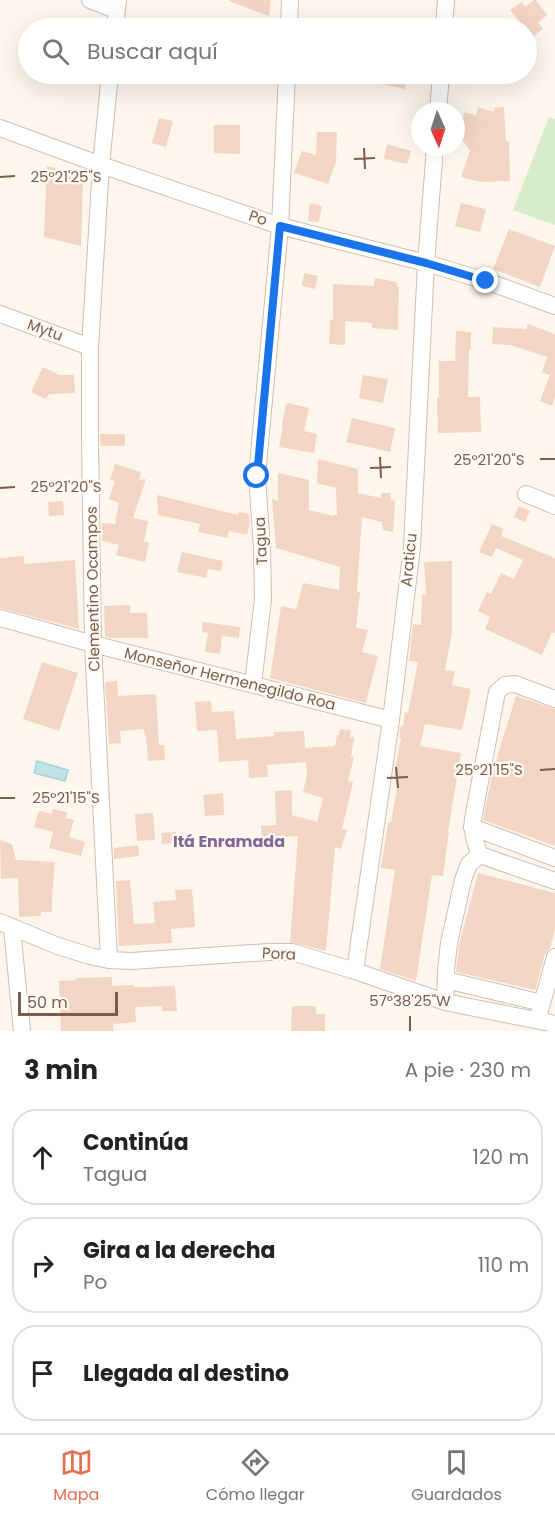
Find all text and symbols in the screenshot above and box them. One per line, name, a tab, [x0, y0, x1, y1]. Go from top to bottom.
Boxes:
search box	[18, 18, 537, 84]
icon: search	[39, 35, 72, 68]
text: Buscar aquí	[87, 36, 218, 67]
north arrow	[411, 102, 465, 156]
text: 25°21'25"S	[30, 166, 102, 187]
street label: Po	[246, 205, 270, 230]
route end	[472, 267, 498, 293]
street label: Mytu	[24, 313, 66, 346]
text: 25°21'20"S	[453, 449, 525, 470]
route start	[243, 462, 269, 488]
text: 25°21'20"S	[30, 476, 102, 497]
street label: Clementino Ocampos	[81, 506, 104, 672]
street label: Tagua	[249, 516, 272, 566]
street label: Araticu	[395, 532, 422, 588]
street label: Monseñor Hermenegildo Roa	[122, 642, 338, 715]
text: 25°21'15"S	[455, 759, 523, 780]
text: 25°21'15"S	[32, 787, 100, 808]
district label: Itá Enramada	[173, 830, 285, 853]
street label: Pora	[261, 942, 297, 965]
scale bar	[18, 989, 118, 1016]
text: 57°38'25"W	[369, 990, 451, 1011]
text: 50 m	[27, 991, 68, 1014]
text: 3 min	[24, 1052, 98, 1088]
text: A pie · 230 m	[405, 1056, 531, 1084]
text: Continúa	[83, 1127, 189, 1158]
icon: ahead	[26, 1141, 59, 1174]
text: 120 m	[473, 1143, 529, 1171]
text: Tagua	[83, 1160, 147, 1188]
text: Gira a la derecha	[83, 1235, 276, 1266]
icon: right	[26, 1249, 59, 1282]
text: 110 m	[478, 1251, 529, 1279]
text: Po	[83, 1268, 107, 1296]
icon: arrive	[26, 1357, 59, 1390]
text: Llegada al destino	[83, 1358, 289, 1389]
tab: Mapa	[53, 1446, 99, 1507]
tab: Cómo llegar	[206, 1446, 305, 1507]
tab: Guardados	[411, 1446, 502, 1507]

